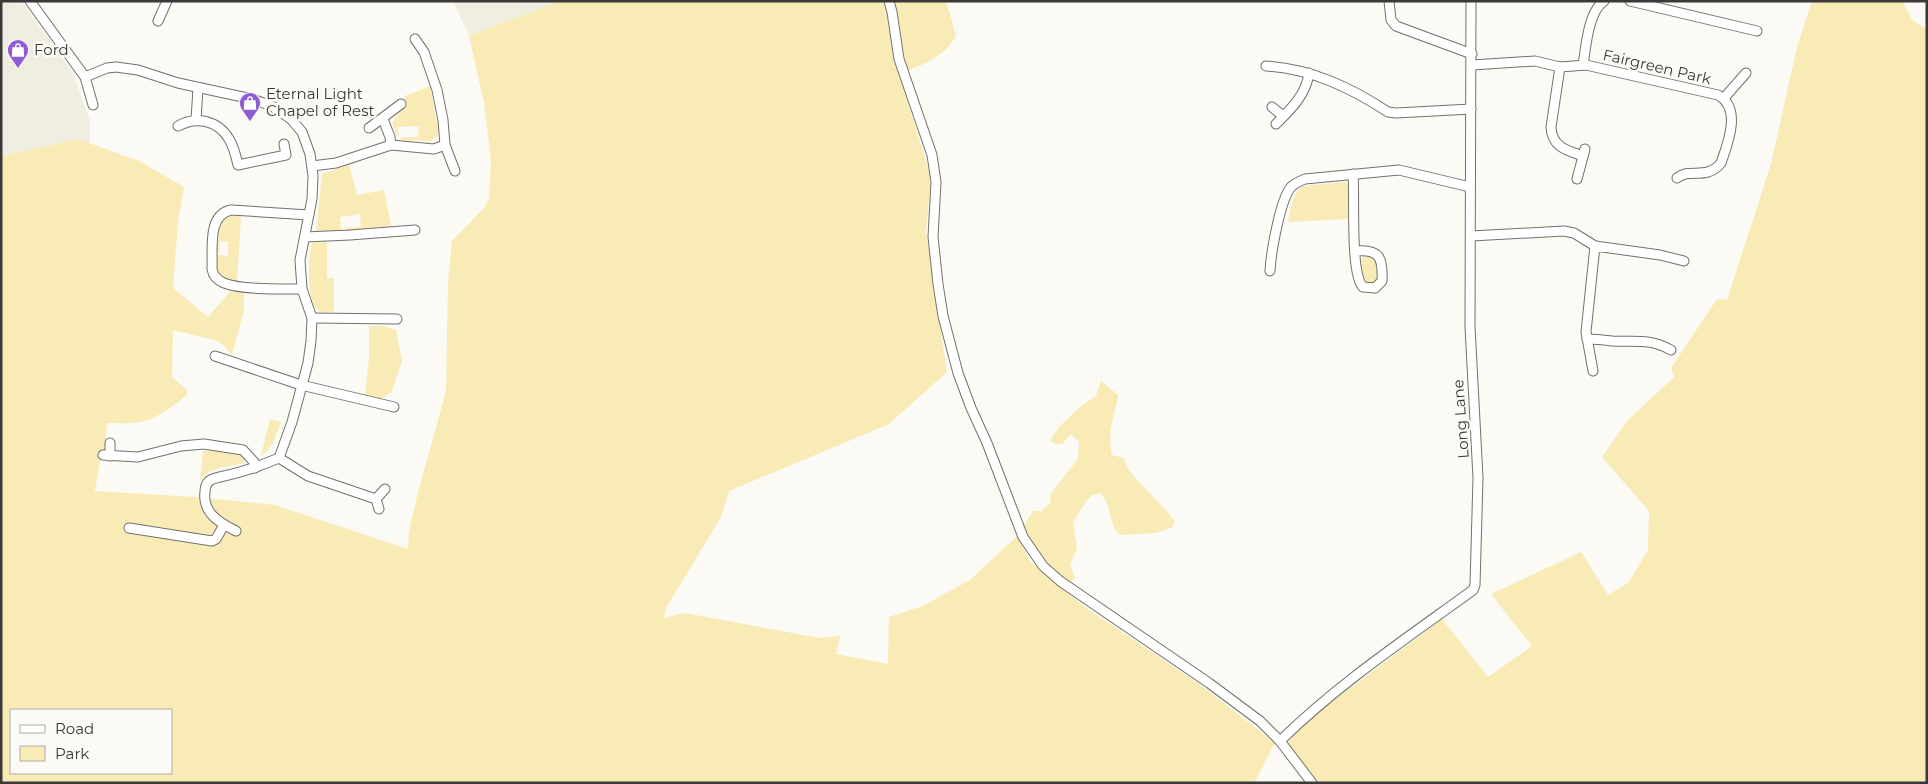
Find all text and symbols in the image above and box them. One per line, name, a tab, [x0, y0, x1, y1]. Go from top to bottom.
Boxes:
shop icon: Ford	[6, 38, 30, 69]
place label: Ford	[34, 40, 69, 59]
street label: Fairgreen Park	[1601, 45, 1713, 88]
place label: Eternal Light Chapel of Rest	[266, 84, 375, 120]
shop icon: Eternal Light Chapel of Rest	[238, 91, 262, 122]
street label: Long Lane	[1448, 379, 1473, 459]
legend	[10, 709, 172, 774]
text: Road	[55, 719, 94, 738]
text: Park	[55, 744, 89, 763]

